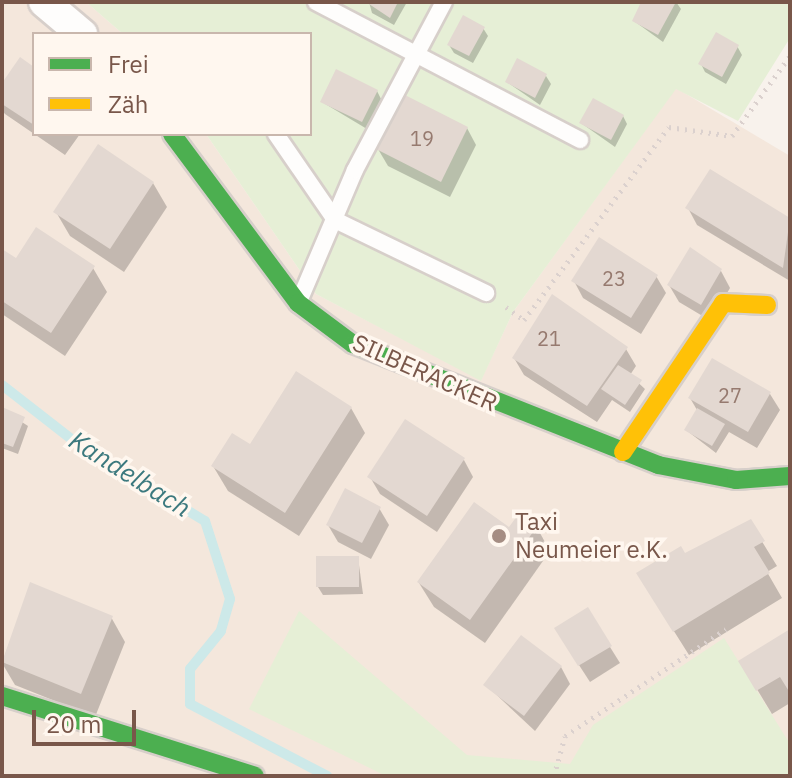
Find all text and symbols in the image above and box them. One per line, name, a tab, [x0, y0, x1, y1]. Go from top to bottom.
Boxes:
legend	[32, 32, 312, 136]
text: Frei	[108, 48, 149, 80]
text: Zäh	[108, 88, 148, 120]
house number: 19	[410, 126, 434, 150]
house number: 23	[602, 266, 626, 290]
house number: 21	[537, 326, 561, 350]
street label: SILBERACKER	[348, 328, 502, 418]
house number: 27	[718, 383, 742, 407]
water label: Kandelbach	[63, 424, 197, 524]
place label: Taxi Neumeier e.K.	[515, 508, 668, 564]
marker: Taxi Neumeier e.K.	[490, 527, 508, 545]
scale bar	[36, 694, 140, 744]
text: 20 m	[46, 708, 101, 740]

